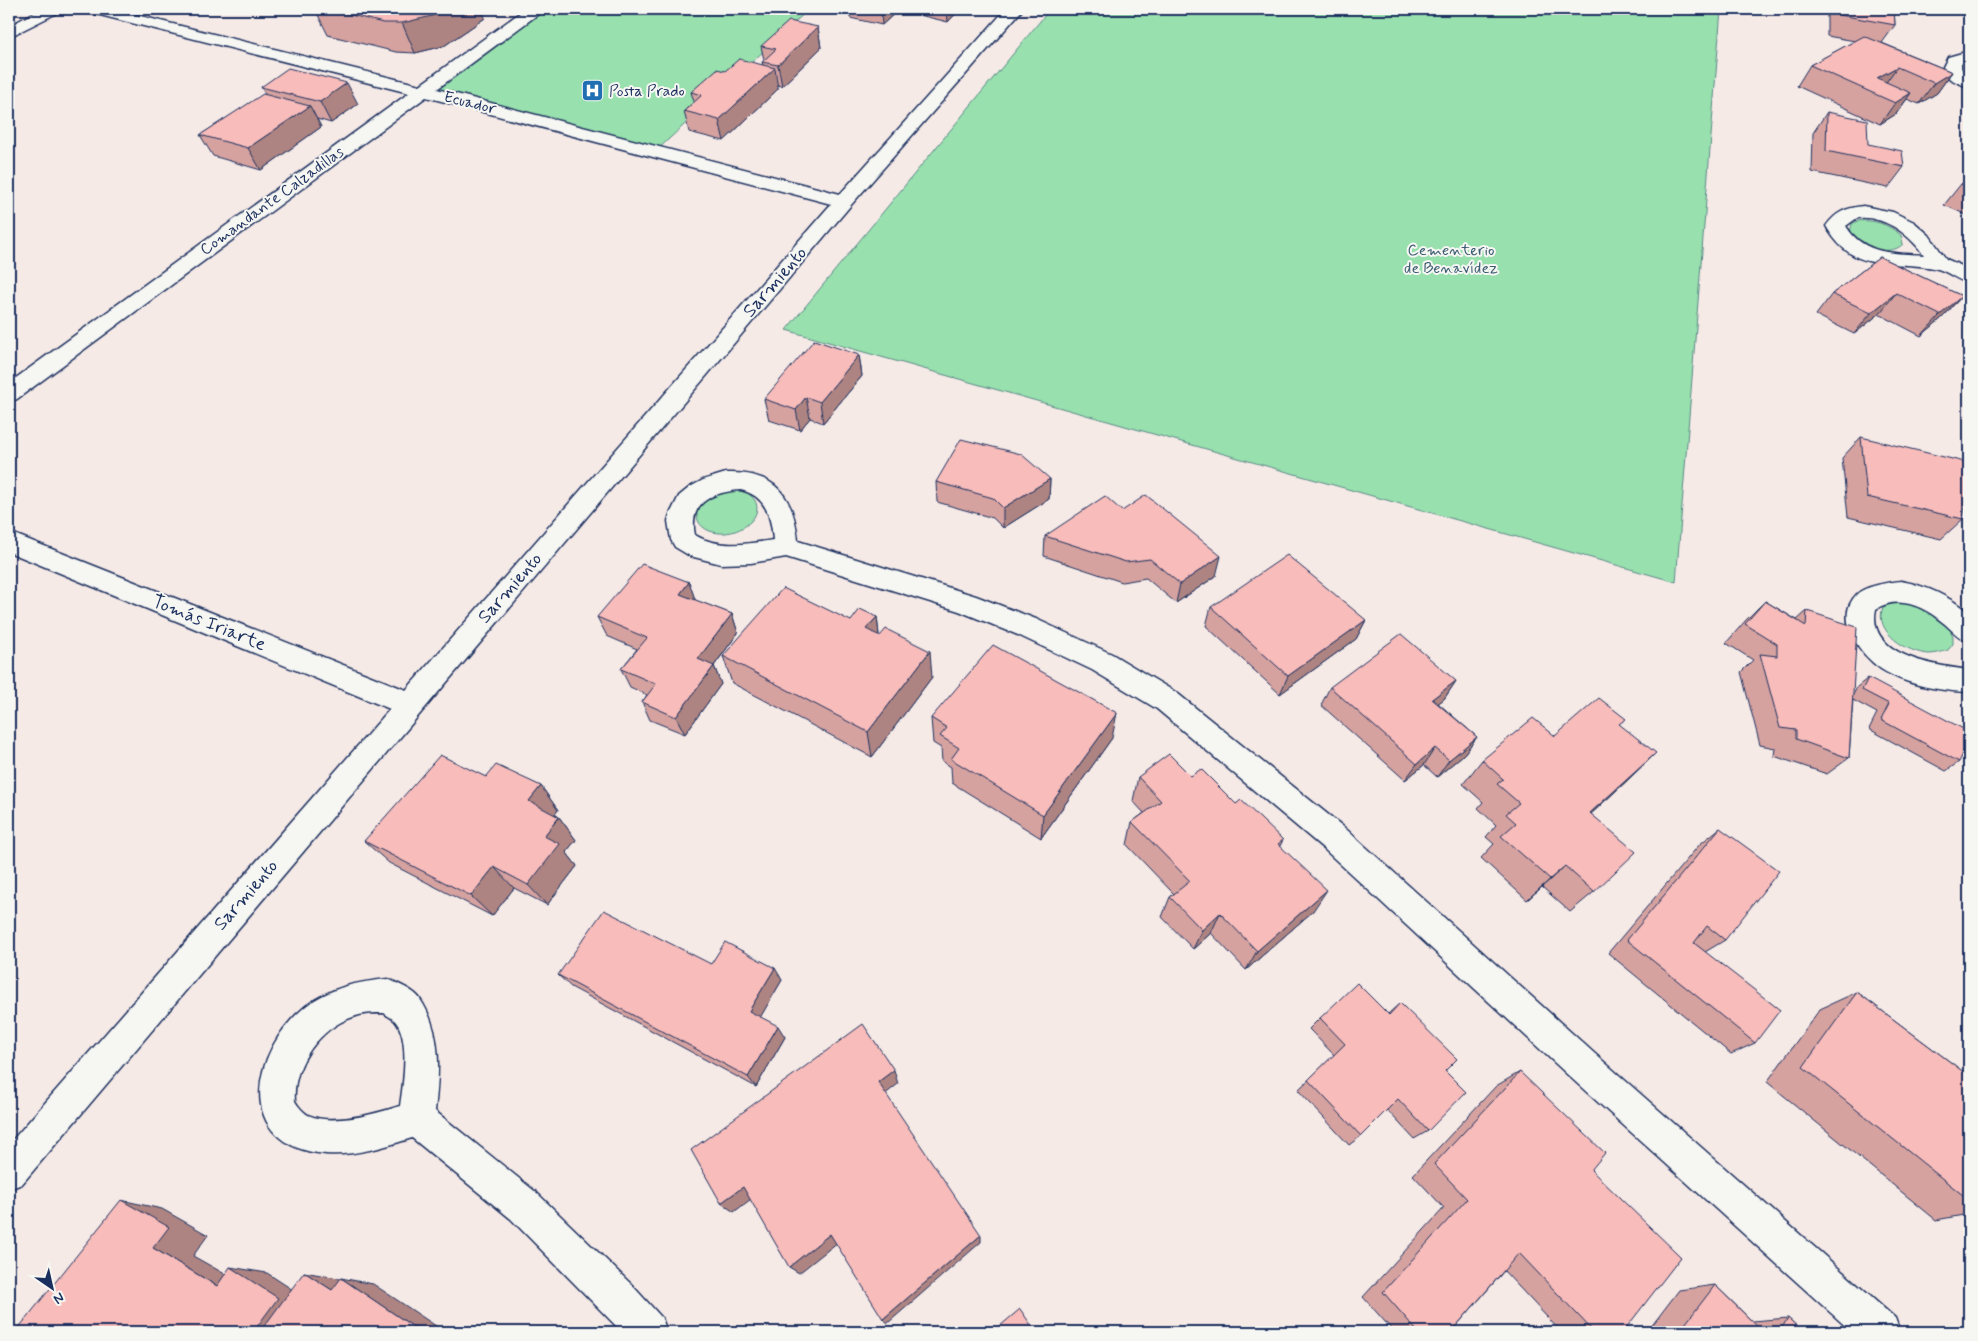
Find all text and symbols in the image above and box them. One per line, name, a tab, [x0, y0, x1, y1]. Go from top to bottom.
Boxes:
hospital icon: Posta Prado	[581, 79, 605, 103]
place label: Posta Prado	[609, 81, 685, 102]
street label: Ecuador	[442, 86, 499, 120]
street label: Comandante Calzadillas	[196, 142, 348, 260]
park label: Cementerio de Benavídez	[1404, 240, 1498, 279]
street label: Sarmiento	[737, 241, 813, 323]
street label: Sarmiento	[472, 547, 548, 629]
street label: Tomás Iriarte	[148, 589, 270, 657]
street label: Sarmiento	[208, 854, 284, 936]
north arrow	[28, 1264, 78, 1314]
text: N	[50, 1288, 68, 1308]

